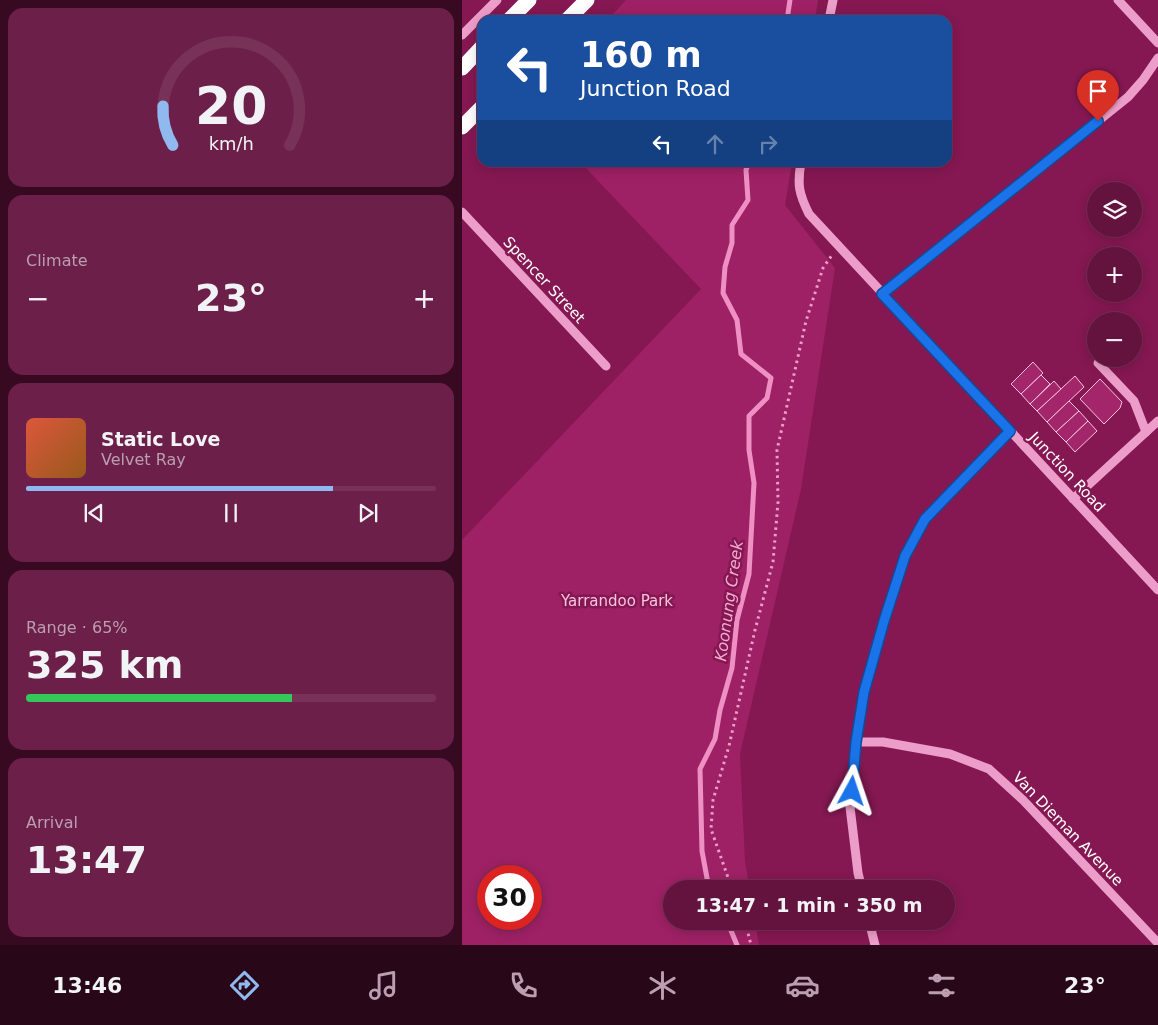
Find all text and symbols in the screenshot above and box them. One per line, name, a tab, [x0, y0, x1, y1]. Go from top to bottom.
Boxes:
icon: left	[497, 35, 562, 100]
text: 160 m	[580, 35, 702, 75]
pin	[1077, 70, 1119, 121]
text: 20	[195, 76, 267, 136]
text: Junction Road	[580, 76, 731, 101]
icon: arrive	[1084, 77, 1112, 105]
icon: left	[648, 130, 676, 158]
icon: ahead	[701, 130, 729, 158]
icon: right	[754, 130, 782, 158]
text: km/h	[208, 133, 254, 154]
map controls	[1087, 182, 1142, 367]
button: layers	[1087, 182, 1142, 237]
street label: Spencer Street	[499, 233, 589, 327]
button: +	[1087, 247, 1142, 302]
text: Climate	[26, 251, 88, 270]
text: 23°	[195, 276, 267, 320]
text: −	[26, 282, 49, 315]
text: +	[413, 282, 436, 315]
button: −	[1087, 312, 1142, 367]
text: Static Love	[101, 428, 221, 450]
street label: Junction Road	[1025, 428, 1109, 516]
text: Velvet Ray	[101, 450, 186, 469]
icon: previous	[80, 499, 108, 527]
icon: pause	[217, 499, 245, 527]
icon: next	[354, 499, 382, 527]
water label: Koonung Creek	[711, 539, 747, 663]
park label: Yarrandoo Park	[560, 592, 673, 610]
text: Range · 65%	[26, 618, 128, 637]
text: 325 km	[26, 643, 183, 687]
position arrow	[825, 764, 877, 816]
street label: Van Dieman Avenue	[1009, 768, 1127, 890]
text: Arrival	[26, 813, 78, 832]
text: 13:47	[26, 838, 147, 882]
speed limit sign: 30	[477, 865, 542, 930]
text: 13:47 · 1 min · 350 m	[695, 894, 923, 916]
icon: directions	[227, 968, 262, 1003]
icon: music	[366, 968, 401, 1003]
icon: phone	[506, 968, 541, 1003]
icon: climate	[645, 968, 680, 1003]
icon: car	[785, 968, 820, 1003]
icon: filters	[924, 968, 959, 1003]
text: 13:46	[52, 973, 122, 998]
text: 23°	[1064, 973, 1106, 998]

